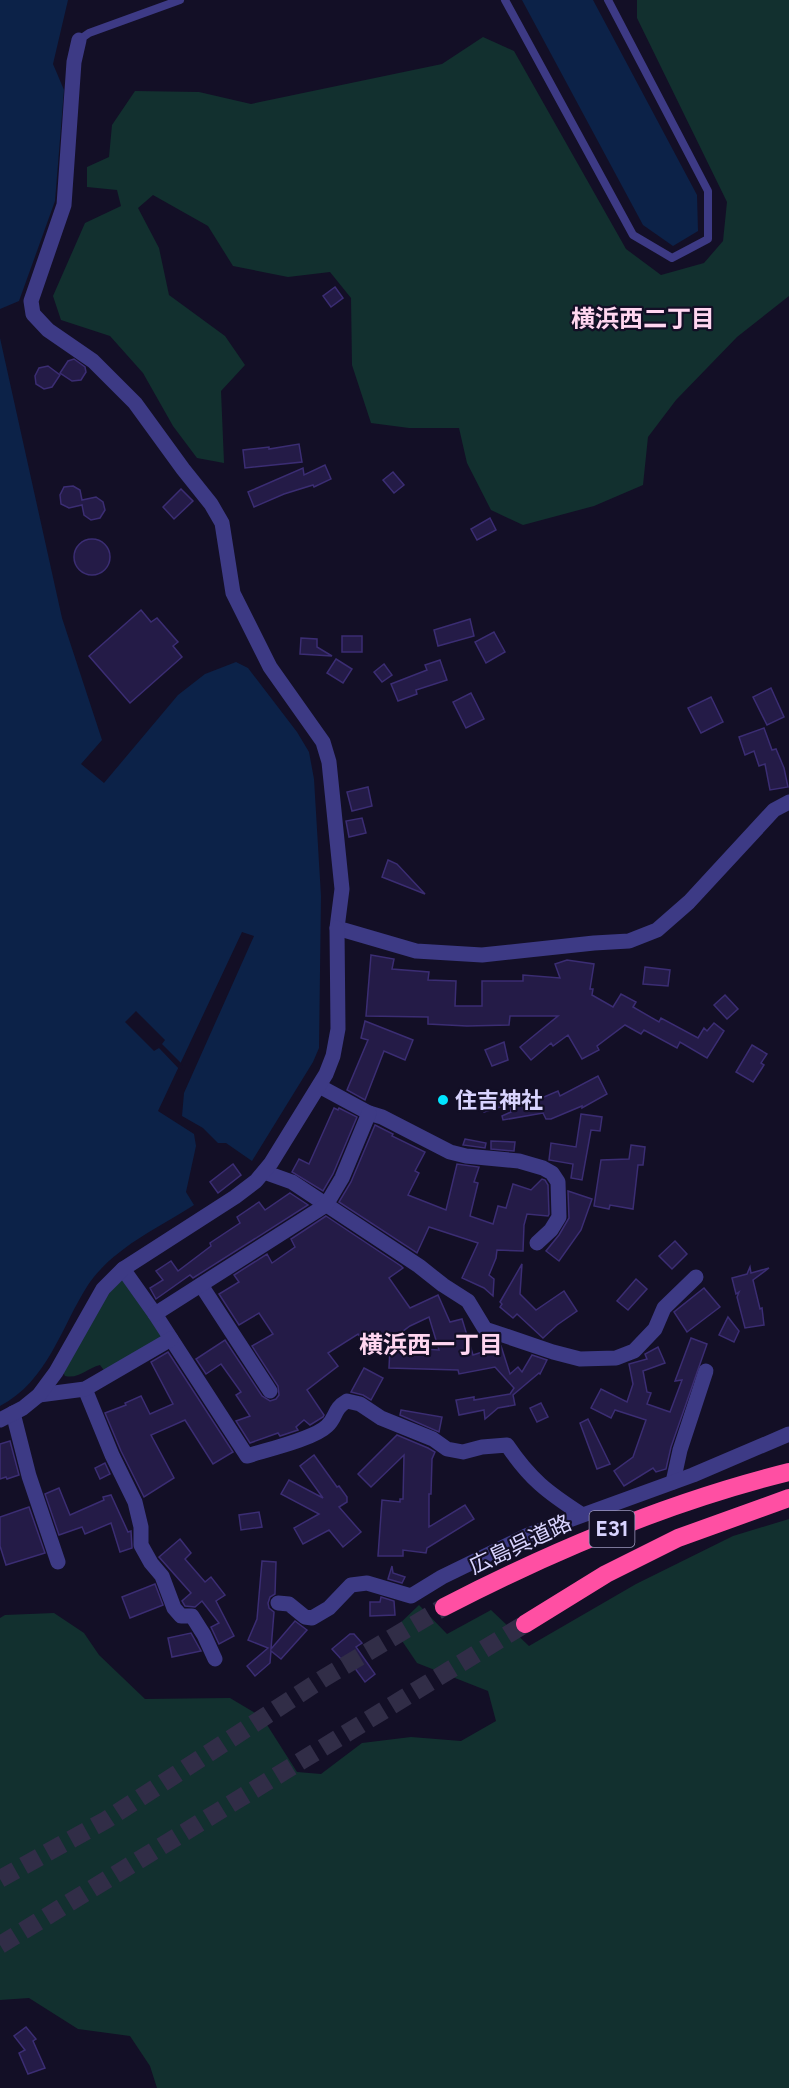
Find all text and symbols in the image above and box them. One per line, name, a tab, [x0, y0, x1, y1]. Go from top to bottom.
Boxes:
district label: 横浜西二丁目	[571, 304, 715, 333]
place label: 住吉神社	[455, 1087, 543, 1114]
marker: 住吉神社	[436, 1093, 450, 1107]
district label: 横浜西一丁目	[359, 1330, 503, 1359]
street label: 広島呉道路	[465, 1509, 576, 1580]
road number: E31	[590, 1511, 634, 1547]

